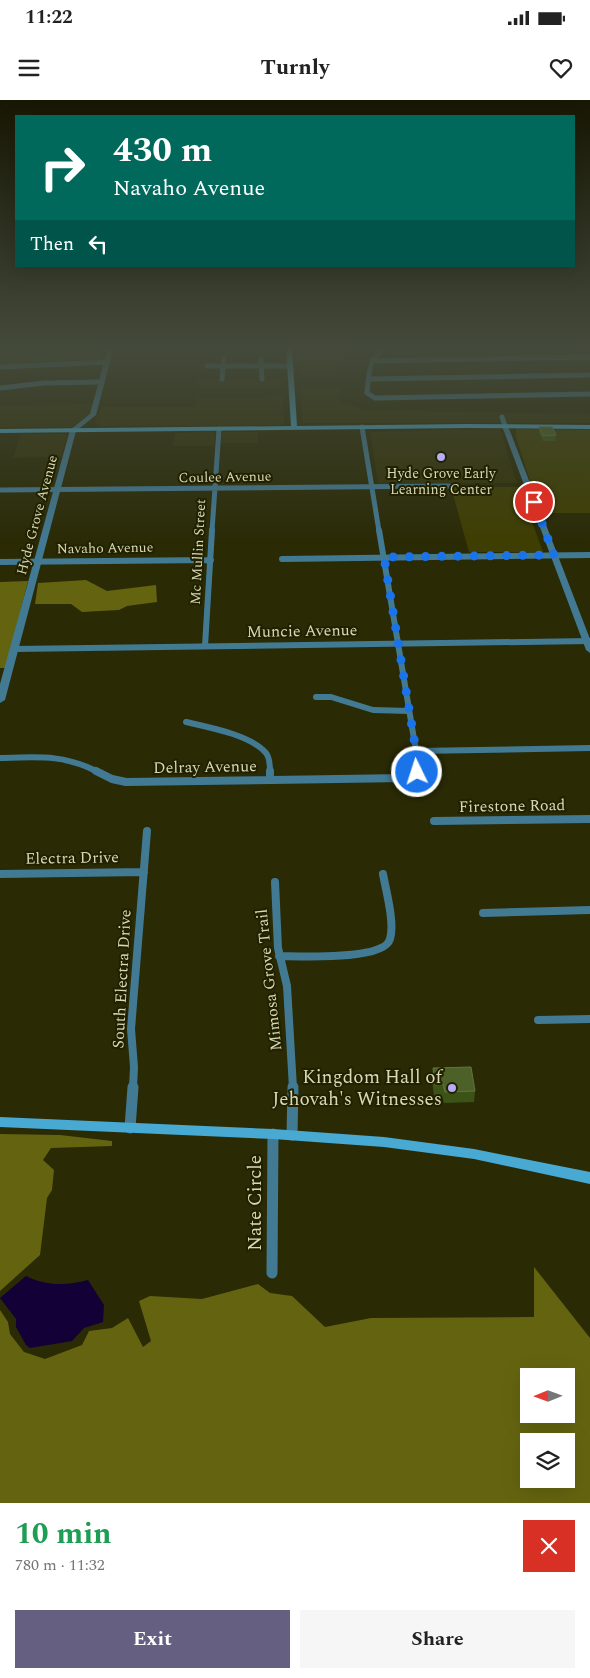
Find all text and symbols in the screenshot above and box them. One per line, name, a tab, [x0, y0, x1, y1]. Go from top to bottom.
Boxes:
text: 11:22	[25, 3, 73, 32]
text: Turnly	[261, 51, 329, 84]
icon: menu	[15, 54, 43, 82]
icon: heart	[547, 54, 575, 82]
text: 430 m	[113, 124, 212, 177]
icon: right	[30, 135, 95, 200]
text: Navaho Avenue	[113, 172, 265, 205]
text: Then	[30, 230, 74, 259]
icon: left	[84, 230, 112, 258]
marker: Hyde Grove Early Learning Center	[435, 451, 447, 463]
street label: Hyde Grove Avenue	[11, 453, 63, 577]
place label: Hyde Grove Early Learning Center	[386, 463, 497, 500]
street label: Coulee Avenue	[178, 466, 272, 488]
pin	[513, 481, 555, 523]
icon: arrive	[520, 488, 548, 516]
street label: Mc Mullin Street	[185, 499, 211, 605]
street label: Navaho Avenue	[56, 537, 154, 559]
street label: Muncie Avenue	[246, 618, 358, 644]
position arrow	[390, 745, 442, 797]
street label: Delray Avenue	[153, 754, 257, 780]
street label: Firestone Road	[458, 793, 566, 819]
street label: Electra Drive	[25, 845, 119, 871]
street label: Mimosa Grove Trail	[250, 908, 288, 1052]
street label: South Electra Drive	[106, 909, 138, 1049]
place label: Kingdom Hall of Jehovah's Witnesses	[272, 1063, 443, 1114]
marker: Kingdom Hall of Jehovah's Witnesses	[446, 1082, 458, 1094]
street label: Nate Circle	[241, 1155, 270, 1251]
north arrow	[520, 1368, 575, 1422]
map controls	[520, 1368, 575, 1488]
button: layers	[520, 1433, 575, 1488]
text: 10 min	[15, 1511, 112, 1557]
button: close	[523, 1520, 575, 1572]
text: 780 m · 11:32	[15, 1553, 105, 1577]
button: Exit	[15, 1610, 290, 1668]
button: Share	[300, 1610, 575, 1668]

